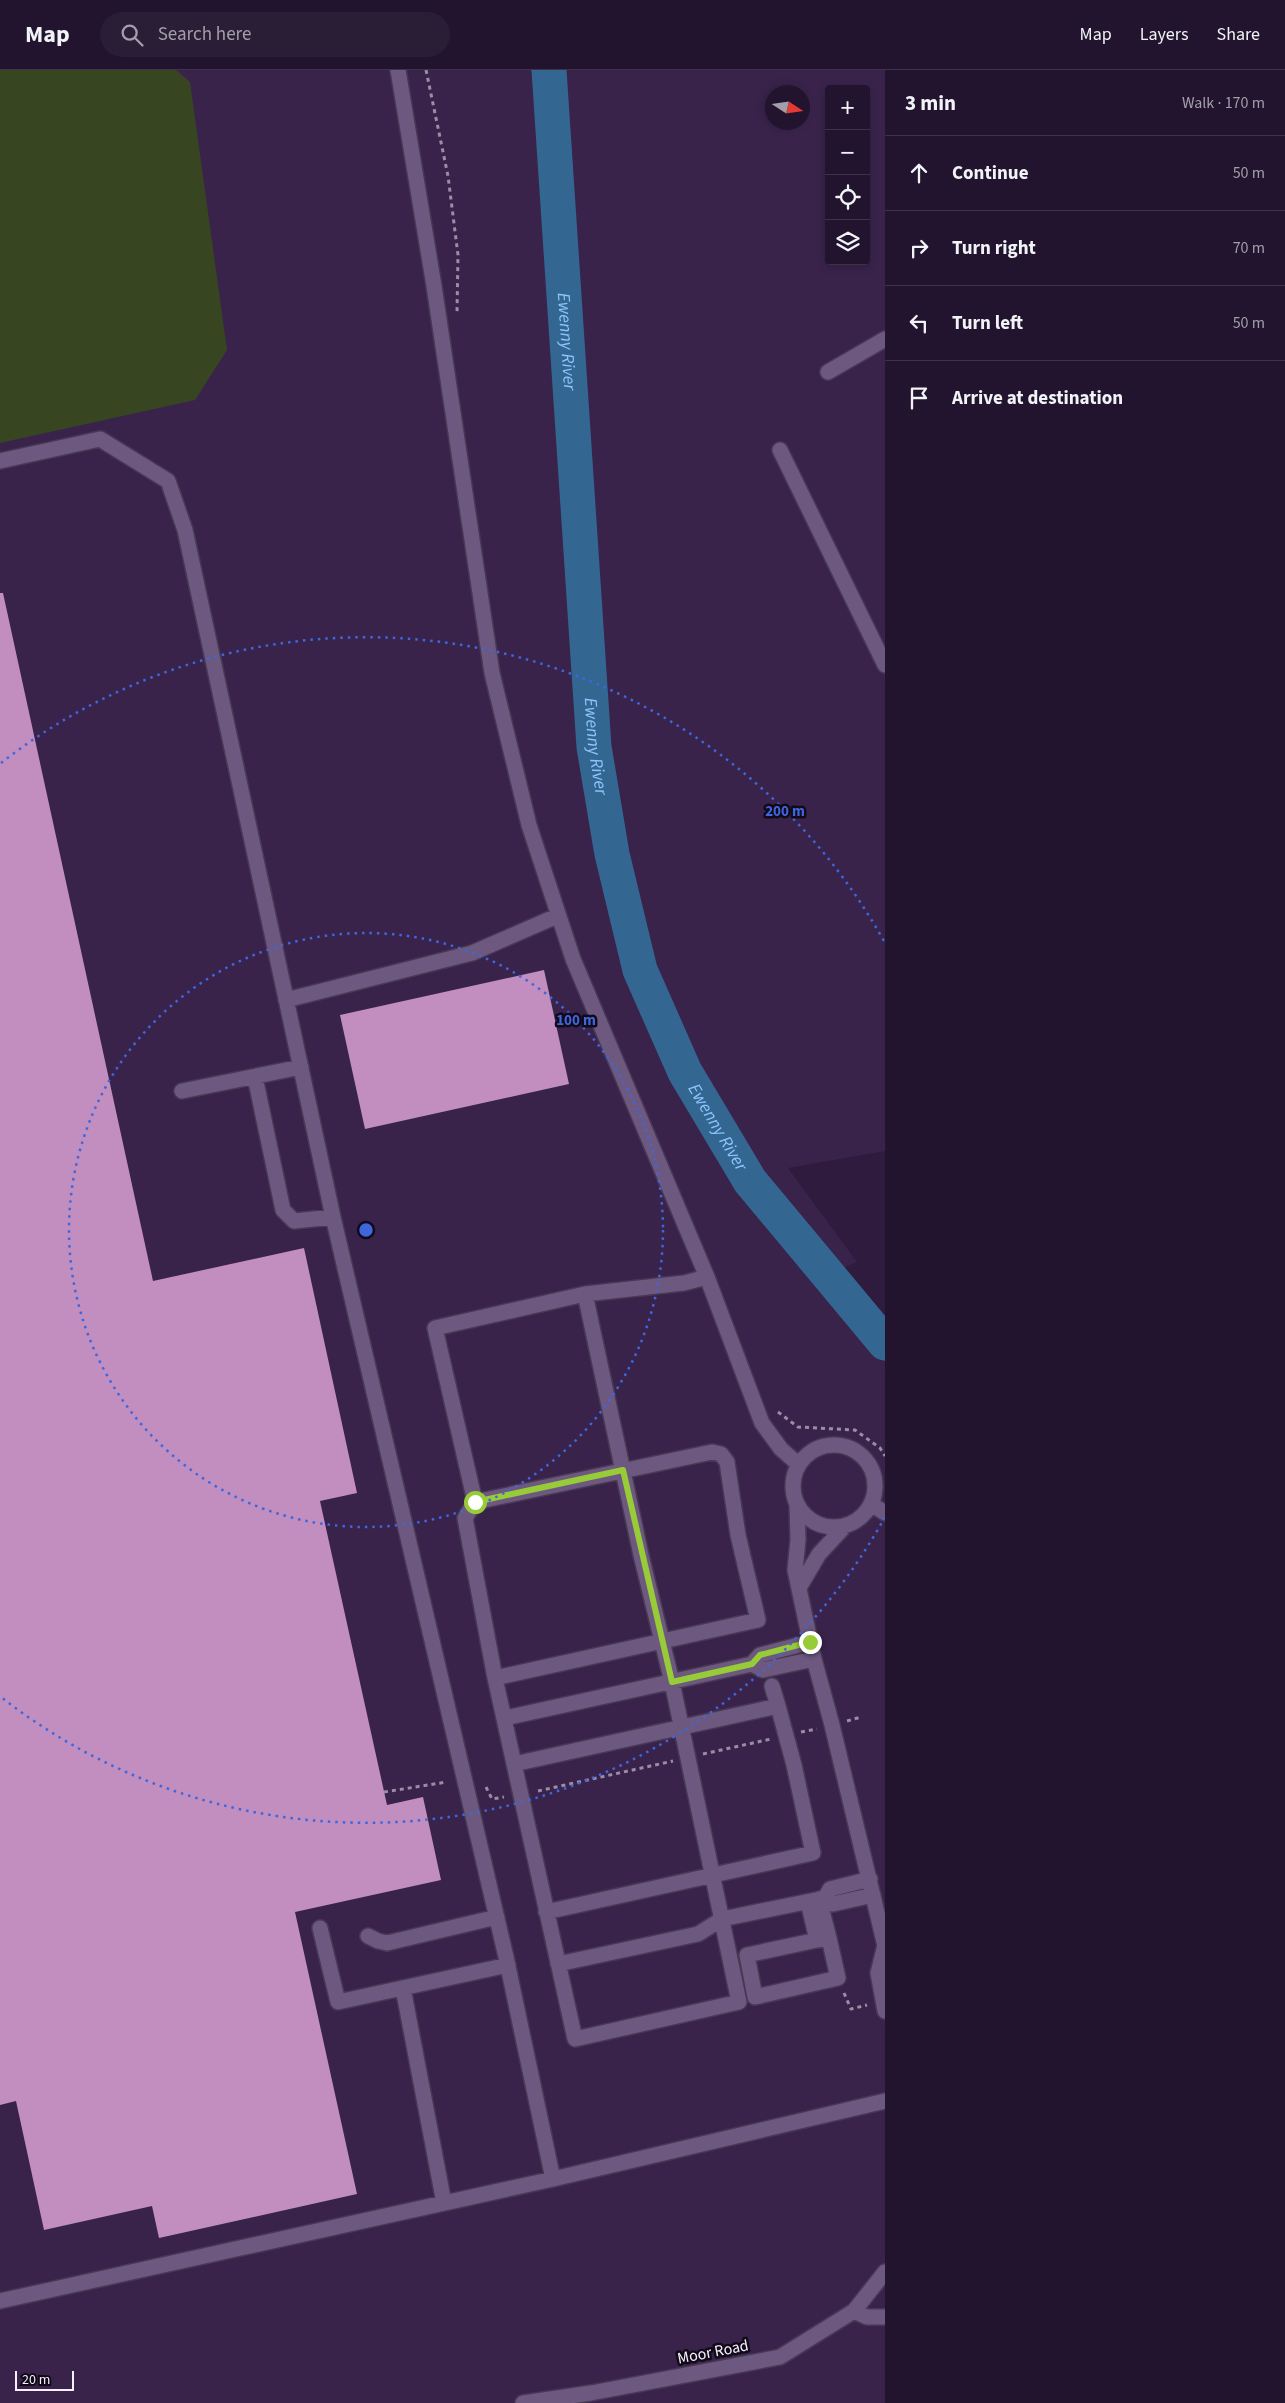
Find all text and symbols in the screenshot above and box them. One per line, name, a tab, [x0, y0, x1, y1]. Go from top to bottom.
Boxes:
search box	[100, 12, 450, 57]
text: Map	[25, 17, 70, 52]
icon: search	[118, 21, 146, 49]
text: Search here	[158, 21, 251, 48]
text: Map	[1080, 22, 1112, 47]
text: Layers	[1140, 22, 1189, 47]
text: Share	[1217, 22, 1260, 47]
north arrow	[765, 85, 810, 130]
map controls	[825, 85, 870, 265]
button: +	[825, 85, 870, 130]
text: 3 min	[905, 88, 956, 118]
text: Walk · 170 m	[1182, 92, 1265, 114]
button: −	[825, 130, 870, 175]
icon: ahead	[905, 159, 933, 187]
text: Continue	[952, 160, 1029, 187]
text: 50 m	[1233, 162, 1265, 184]
button: locate	[825, 175, 870, 220]
button: layers	[825, 220, 870, 265]
icon: right	[905, 234, 933, 262]
text: Turn right	[952, 235, 1036, 262]
text: 70 m	[1233, 237, 1265, 259]
water label: Ewenny River	[551, 292, 583, 392]
icon: left	[905, 309, 933, 337]
text: Turn left	[952, 310, 1023, 337]
text: 50 m	[1233, 312, 1265, 334]
icon: arrive	[905, 384, 933, 412]
text: Arrive at destination	[952, 385, 1123, 412]
water label: Ewenny River	[578, 697, 615, 798]
text: 200 m	[765, 801, 805, 822]
text: 100 m	[556, 1010, 596, 1031]
water label: Ewenny River	[682, 1079, 754, 1176]
centre of rings	[357, 1221, 375, 1239]
route start	[464, 1491, 487, 1514]
route end	[799, 1631, 822, 1654]
street label: Moor Road	[676, 2334, 750, 2370]
scale bar	[15, 2368, 74, 2391]
text: 20 m	[22, 2370, 50, 2390]

